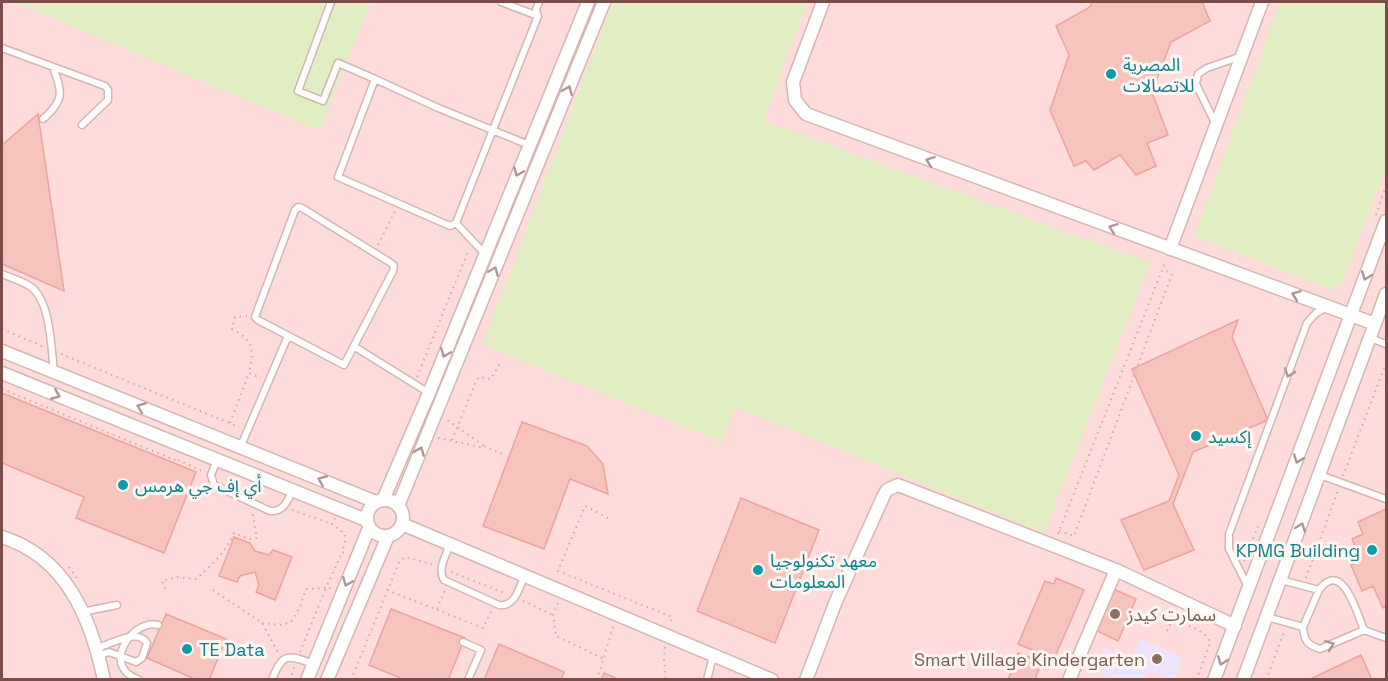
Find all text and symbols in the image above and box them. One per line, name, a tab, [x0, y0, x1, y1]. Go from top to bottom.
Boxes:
place label: المصرية للاتصالات	[1123, 53, 1195, 97]
marker: المصرية للاتصالات	[1104, 67, 1118, 81]
one-way arrow	[561, 86, 573, 97]
one-way arrow	[925, 156, 936, 169]
one-way arrow	[513, 166, 525, 177]
one-way arrow	[1108, 223, 1119, 236]
one-way arrow	[487, 266, 499, 277]
one-way arrow	[1361, 270, 1373, 281]
one-way arrow	[1292, 290, 1302, 303]
one-way arrow	[440, 347, 452, 358]
one-way arrow	[1283, 367, 1296, 378]
one-way arrow	[49, 388, 60, 400]
one-way arrow	[136, 402, 147, 414]
place label: إكسيد	[1208, 425, 1251, 449]
marker: إكسيد	[1189, 429, 1203, 443]
one-way arrow	[413, 447, 425, 458]
one-way arrow	[1292, 453, 1305, 464]
place label: أي إف جي هرمس	[135, 474, 262, 499]
one-way arrow	[317, 475, 327, 488]
marker: أي إف جي هرمس	[116, 478, 130, 492]
one-way arrow	[1294, 522, 1306, 533]
place label: KPMG Building	[1236, 539, 1360, 562]
marker: KPMG Building	[1365, 543, 1379, 557]
place label: معهد تكنولوجيا المعلومات	[770, 549, 877, 593]
marker: معهد تكنولوجيا المعلومات	[751, 563, 765, 577]
one-way arrow	[342, 575, 354, 586]
place label: سمارت كيدز	[1126, 603, 1216, 626]
marker: سمارت كيدز	[1108, 607, 1122, 621]
place label: TE Data	[199, 638, 265, 661]
one-way arrow	[1324, 640, 1335, 652]
marker: TE Data	[180, 642, 194, 656]
place label: Smart Village Kindergarten	[914, 648, 1145, 671]
marker: Smart Village Kindergarten	[1150, 652, 1164, 666]
one-way arrow	[1216, 655, 1229, 666]

